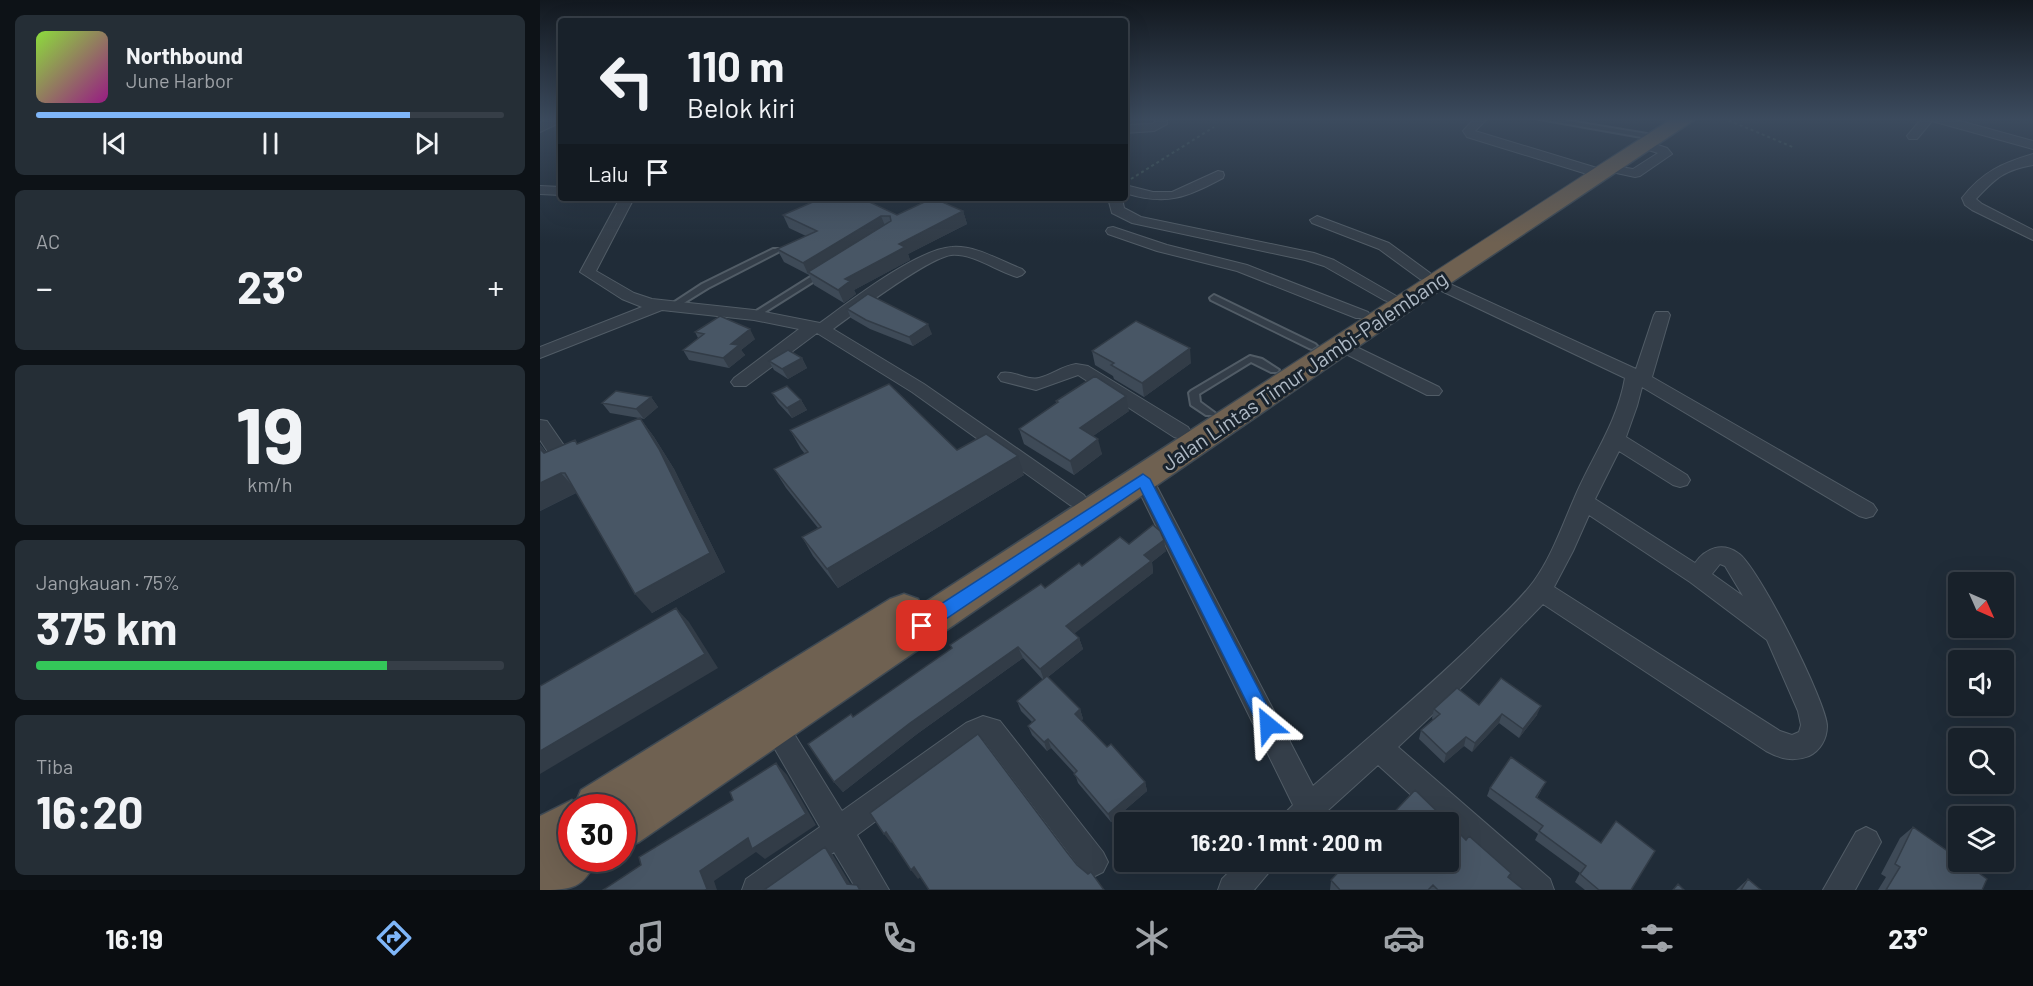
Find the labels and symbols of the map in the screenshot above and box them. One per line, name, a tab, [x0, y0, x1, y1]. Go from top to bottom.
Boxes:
street label: Jalan Lintas Timur Jambi-Palembang	[1156, 265, 1452, 475]
north arrow	[1948, 572, 2014, 638]
pin	[896, 600, 947, 651]
position arrow	[1236, 693, 1300, 757]
speed limit sign: 30	[558, 794, 636, 872]

